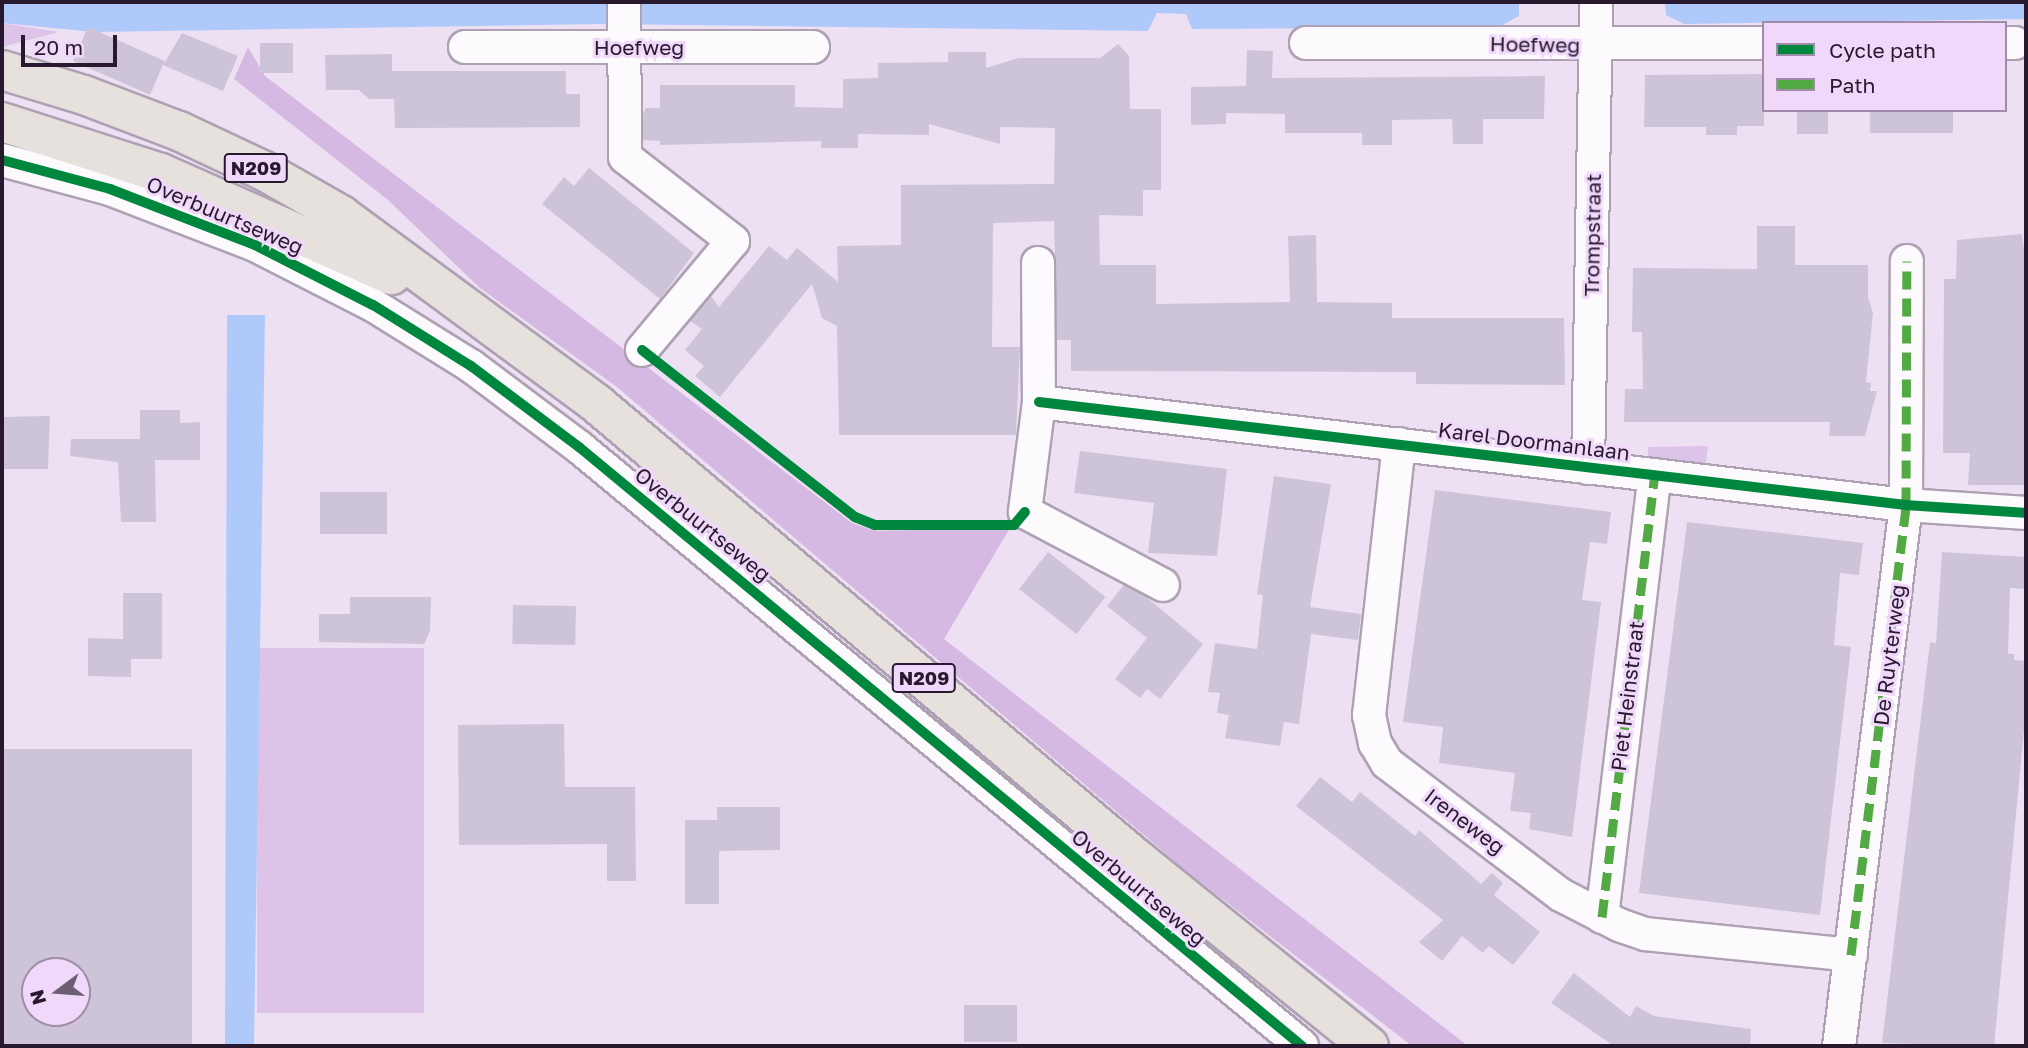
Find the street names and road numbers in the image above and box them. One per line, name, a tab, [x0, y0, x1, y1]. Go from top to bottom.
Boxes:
street label: Hoefweg	[1490, 31, 1580, 57]
street label: Hoefweg	[594, 34, 684, 60]
road number: N209	[223, 152, 289, 184]
street label: Overbuurtseweg	[143, 171, 307, 259]
street label: Trompstraat	[1578, 173, 1606, 297]
street label: Karel Doormanlaan	[1437, 417, 1631, 465]
street label: Overbuurtseweg	[630, 461, 776, 587]
street label: De Ruyterweg	[1868, 583, 1910, 727]
street label: Piet Heinstraat	[1605, 619, 1649, 773]
road number: N209	[891, 663, 957, 694]
street label: Ireneweg	[1420, 783, 1510, 859]
street label: Overbuurtseweg	[1067, 823, 1211, 951]

